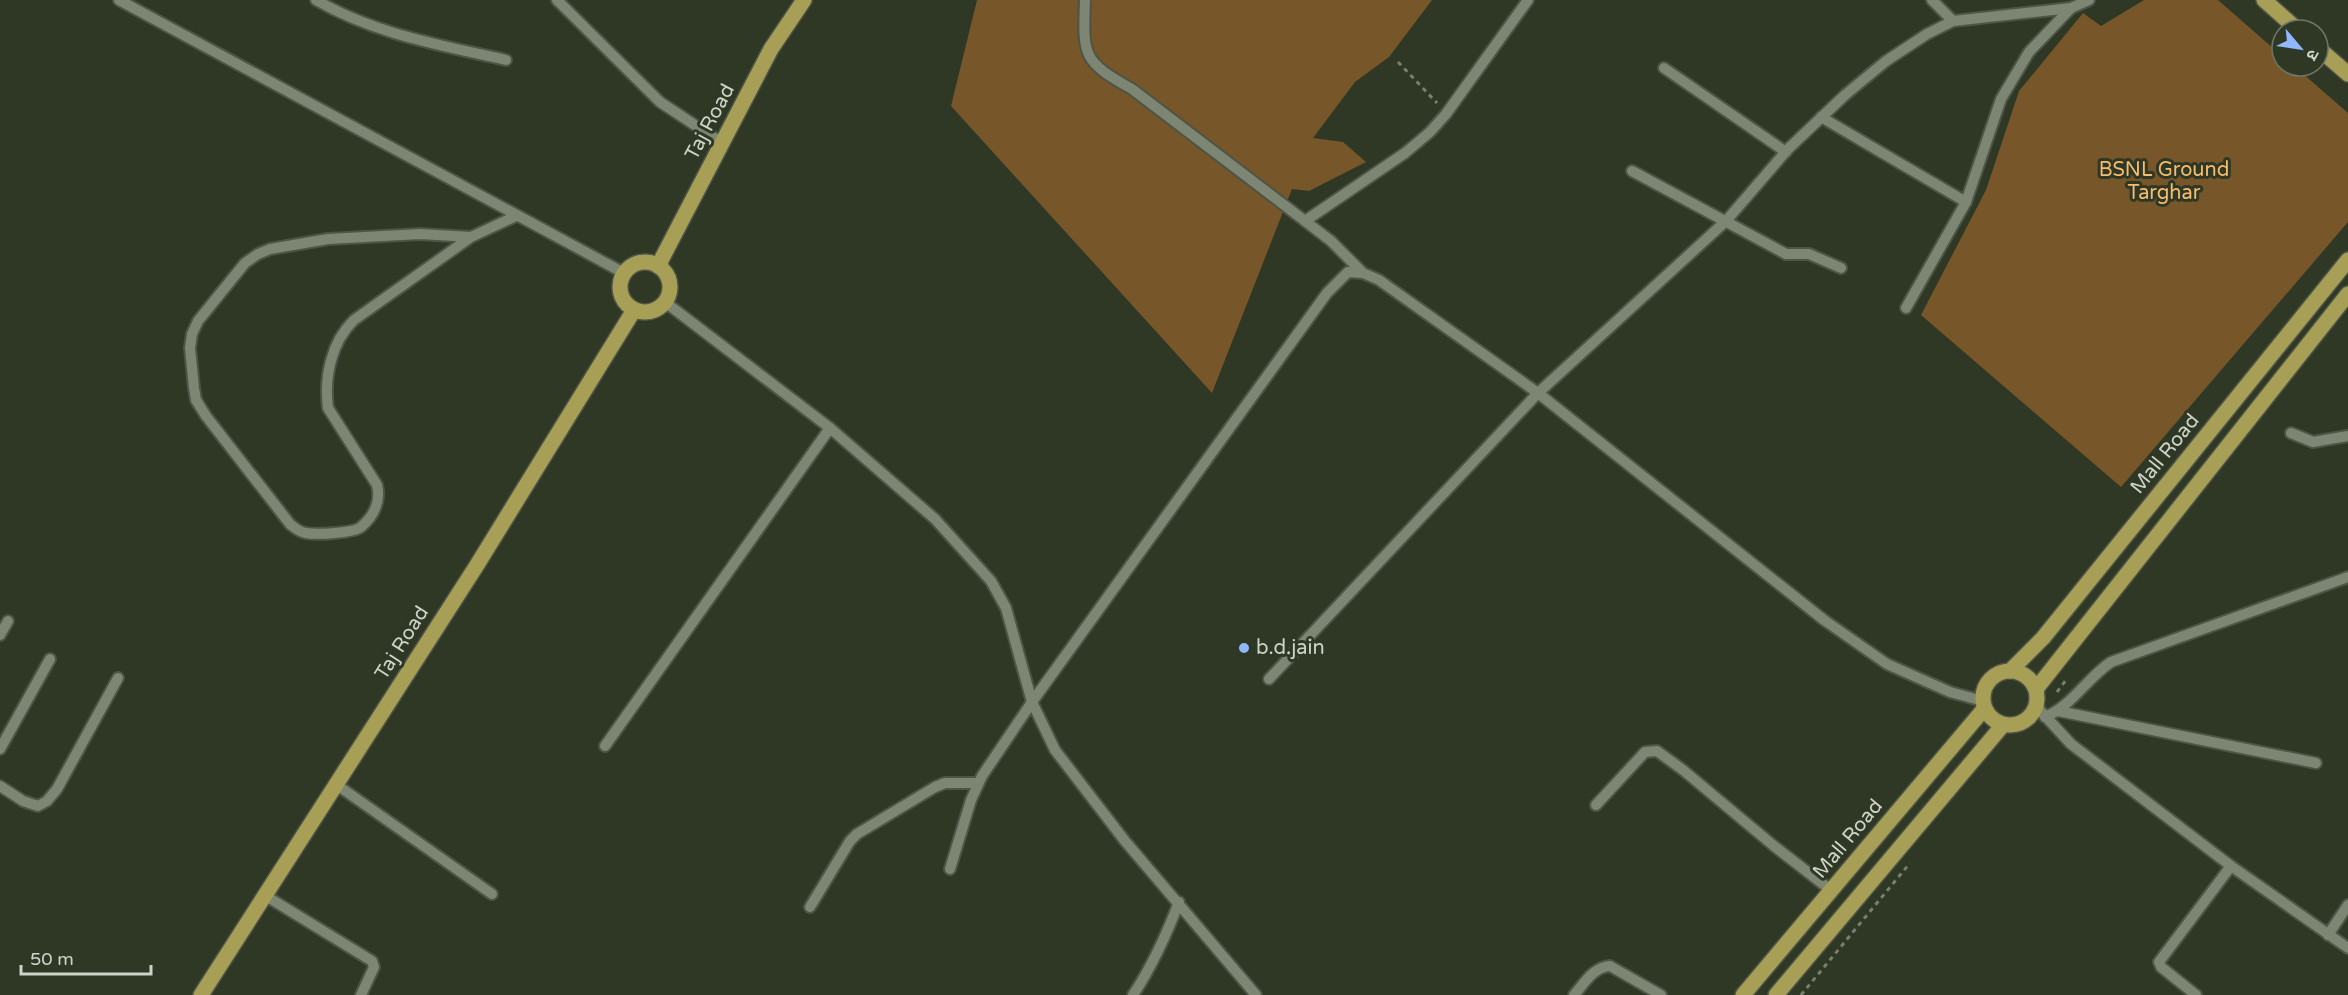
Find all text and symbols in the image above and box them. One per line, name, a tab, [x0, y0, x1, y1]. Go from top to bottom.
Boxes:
north arrow	[2270, 18, 2330, 78]
text: उ	[2301, 46, 2323, 64]
street label: Taj Road	[680, 80, 740, 164]
park label: BSNL Ground Targhar	[2099, 158, 2229, 205]
street label: Mall Road	[2125, 409, 2205, 499]
street label: Taj Road	[370, 602, 434, 684]
place label: b.d.jain	[1256, 636, 1325, 660]
marker: b.d.jain	[1237, 641, 1251, 655]
street label: Mall Road	[1808, 795, 1888, 883]
scale bar	[21, 938, 152, 976]
text: 50 m	[30, 948, 74, 970]

